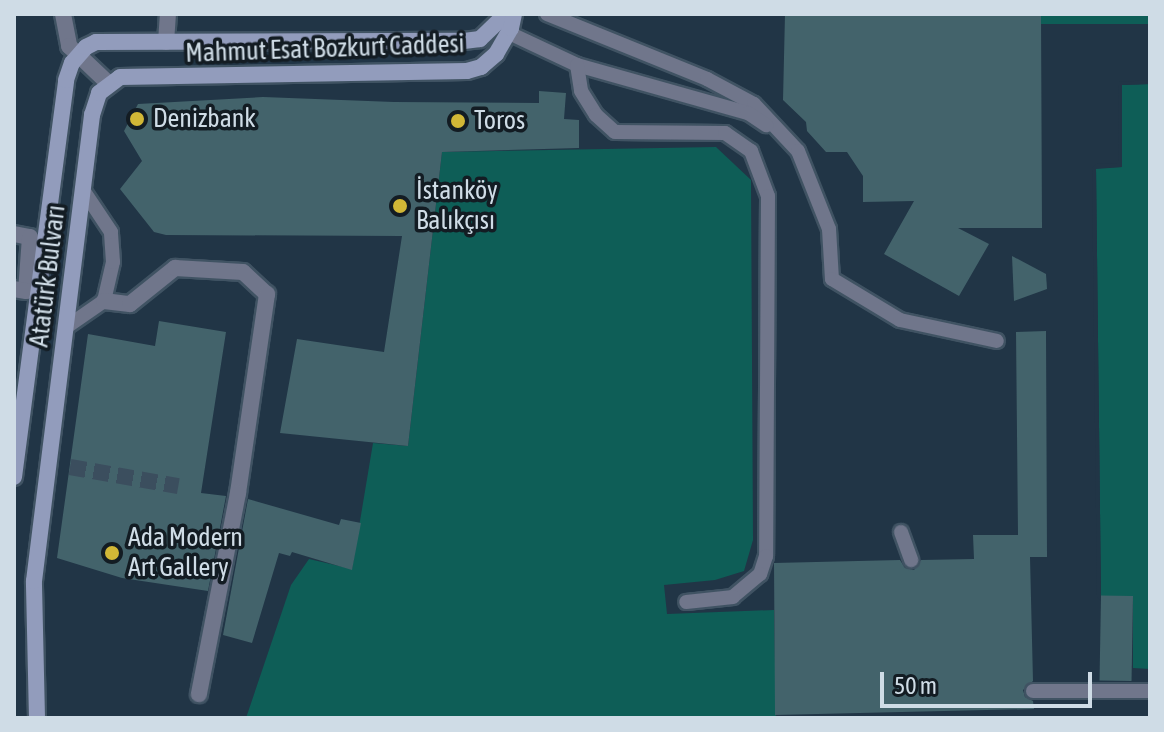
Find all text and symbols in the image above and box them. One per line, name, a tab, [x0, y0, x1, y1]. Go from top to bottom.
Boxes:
street label: Mahmut Esat Bozkurt Caddesi	[185, 29, 465, 69]
place label: Denizbank	[153, 103, 256, 135]
place label: Toros	[474, 105, 525, 137]
marker: Denizbank	[128, 110, 146, 128]
marker: Toros	[449, 112, 467, 130]
place label: İstanköy Balıkçısı	[416, 175, 498, 236]
marker: İstanköy Balıkçısı	[391, 197, 409, 215]
street label: Atatürk Bulvarı	[24, 203, 72, 349]
place label: Ada Modern Art Gallery	[128, 522, 243, 584]
marker: Ada Modern Art Gallery	[103, 544, 121, 562]
scale bar	[884, 656, 1096, 706]
text: 50 m	[894, 672, 937, 699]

